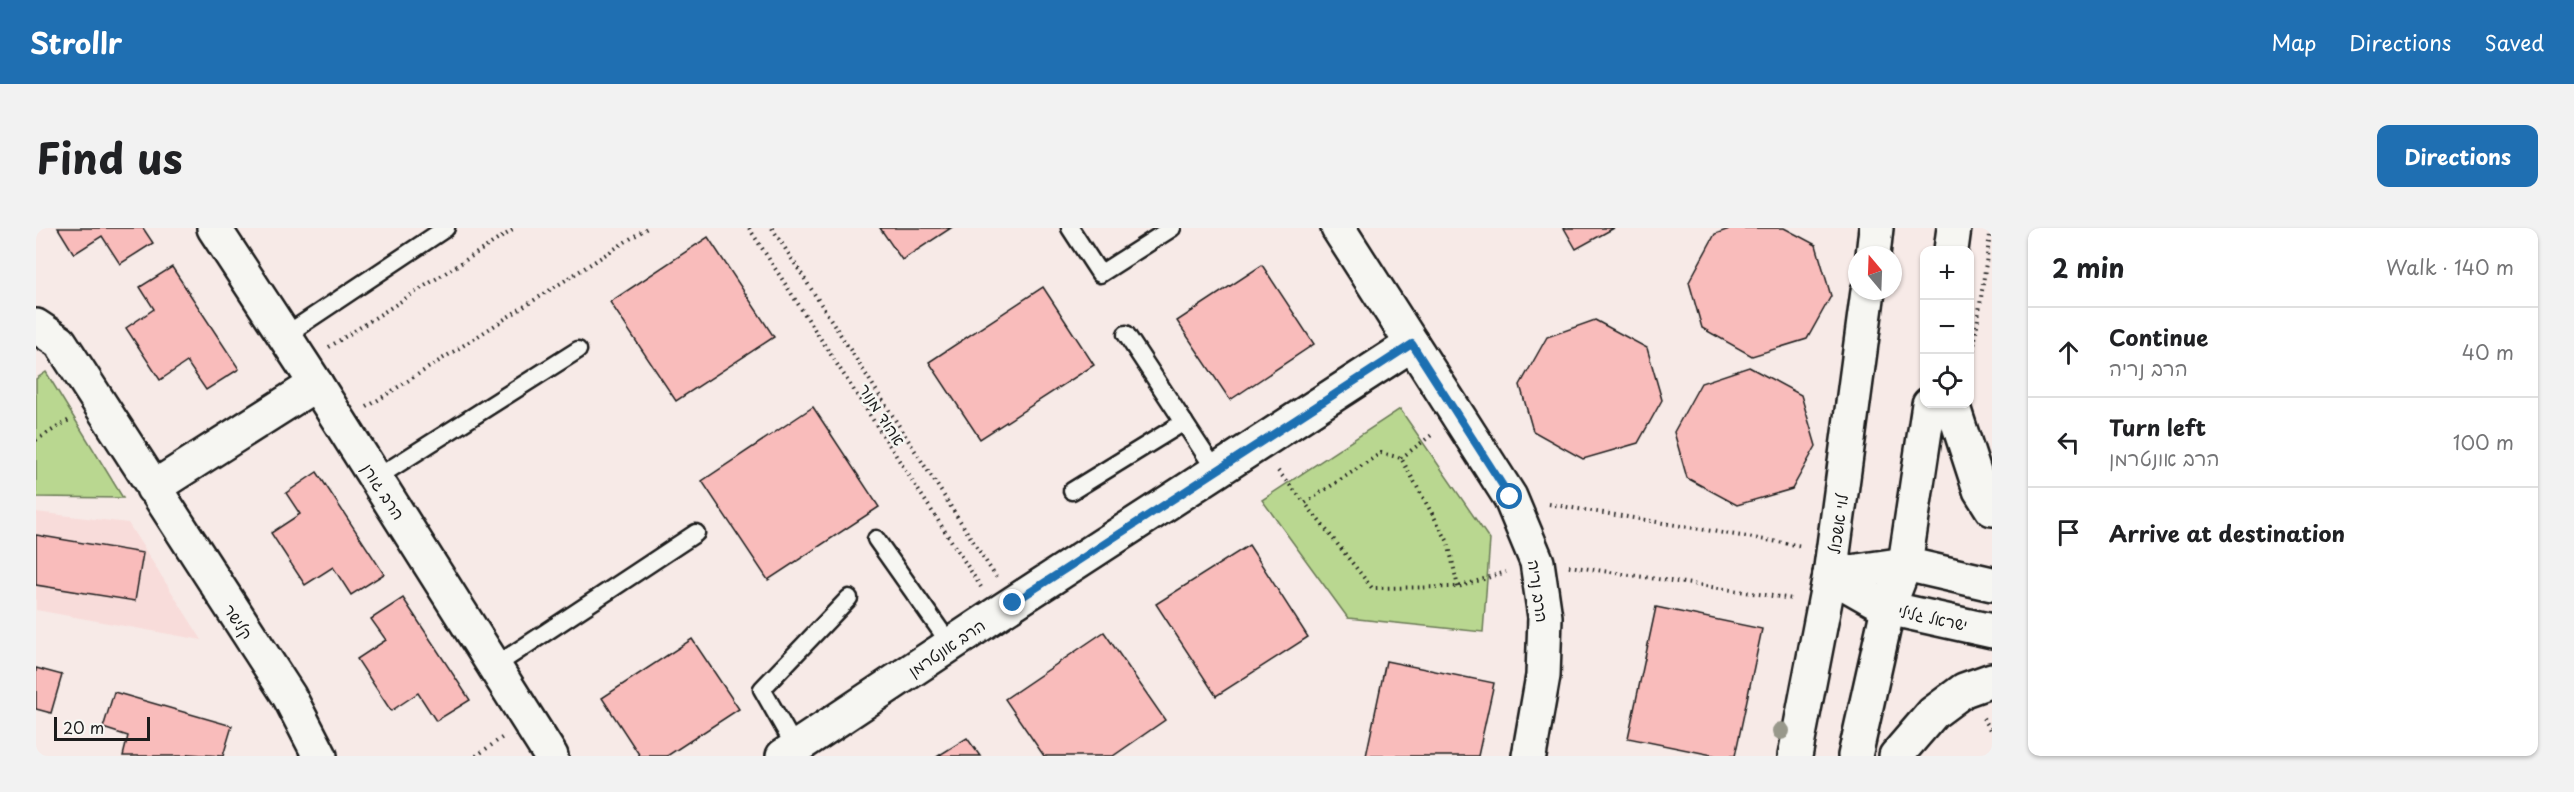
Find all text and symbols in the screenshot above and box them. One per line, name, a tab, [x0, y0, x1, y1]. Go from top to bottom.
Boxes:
text: Strollr	[30, 21, 122, 64]
text: Map	[2271, 26, 2316, 58]
text: Directions	[2349, 26, 2451, 58]
text: Saved	[2484, 26, 2544, 58]
text: Find us	[36, 125, 183, 188]
button: Directions	[2377, 125, 2538, 187]
north arrow	[1848, 246, 1902, 300]
map controls	[1920, 246, 1974, 408]
button: +	[1920, 246, 1974, 300]
text: 2 min	[2052, 248, 2125, 287]
text: Walk · 140 m	[2386, 252, 2514, 282]
button: −	[1920, 300, 1974, 354]
text: Continue	[2109, 320, 2208, 353]
icon: ahead	[2052, 336, 2085, 369]
text: 40 m	[2462, 337, 2514, 367]
text: הרב נריה	[2109, 353, 2188, 383]
button: locate	[1920, 354, 1974, 408]
street label: אהוד מנור	[854, 378, 912, 450]
text: Turn left	[2109, 410, 2206, 443]
icon: left	[2052, 426, 2085, 459]
text: 100 m	[2453, 427, 2514, 457]
text: הרב אונטרמן	[2109, 443, 2219, 473]
street label: הרב גורן	[357, 458, 411, 524]
route start	[1496, 483, 1522, 509]
street label: לוי אשכול	[1821, 492, 1853, 556]
icon: arrive	[2052, 516, 2085, 549]
text: Arrive at destination	[2109, 516, 2345, 549]
street label: הרב נריה	[1523, 558, 1555, 624]
route end	[999, 589, 1025, 615]
street label: ישראל גלילי	[1896, 598, 1970, 636]
street label: קלישר	[219, 599, 259, 643]
street label: הרב אונטרמן	[903, 612, 989, 682]
scale bar	[54, 714, 150, 742]
text: 20 m	[63, 715, 104, 739]

